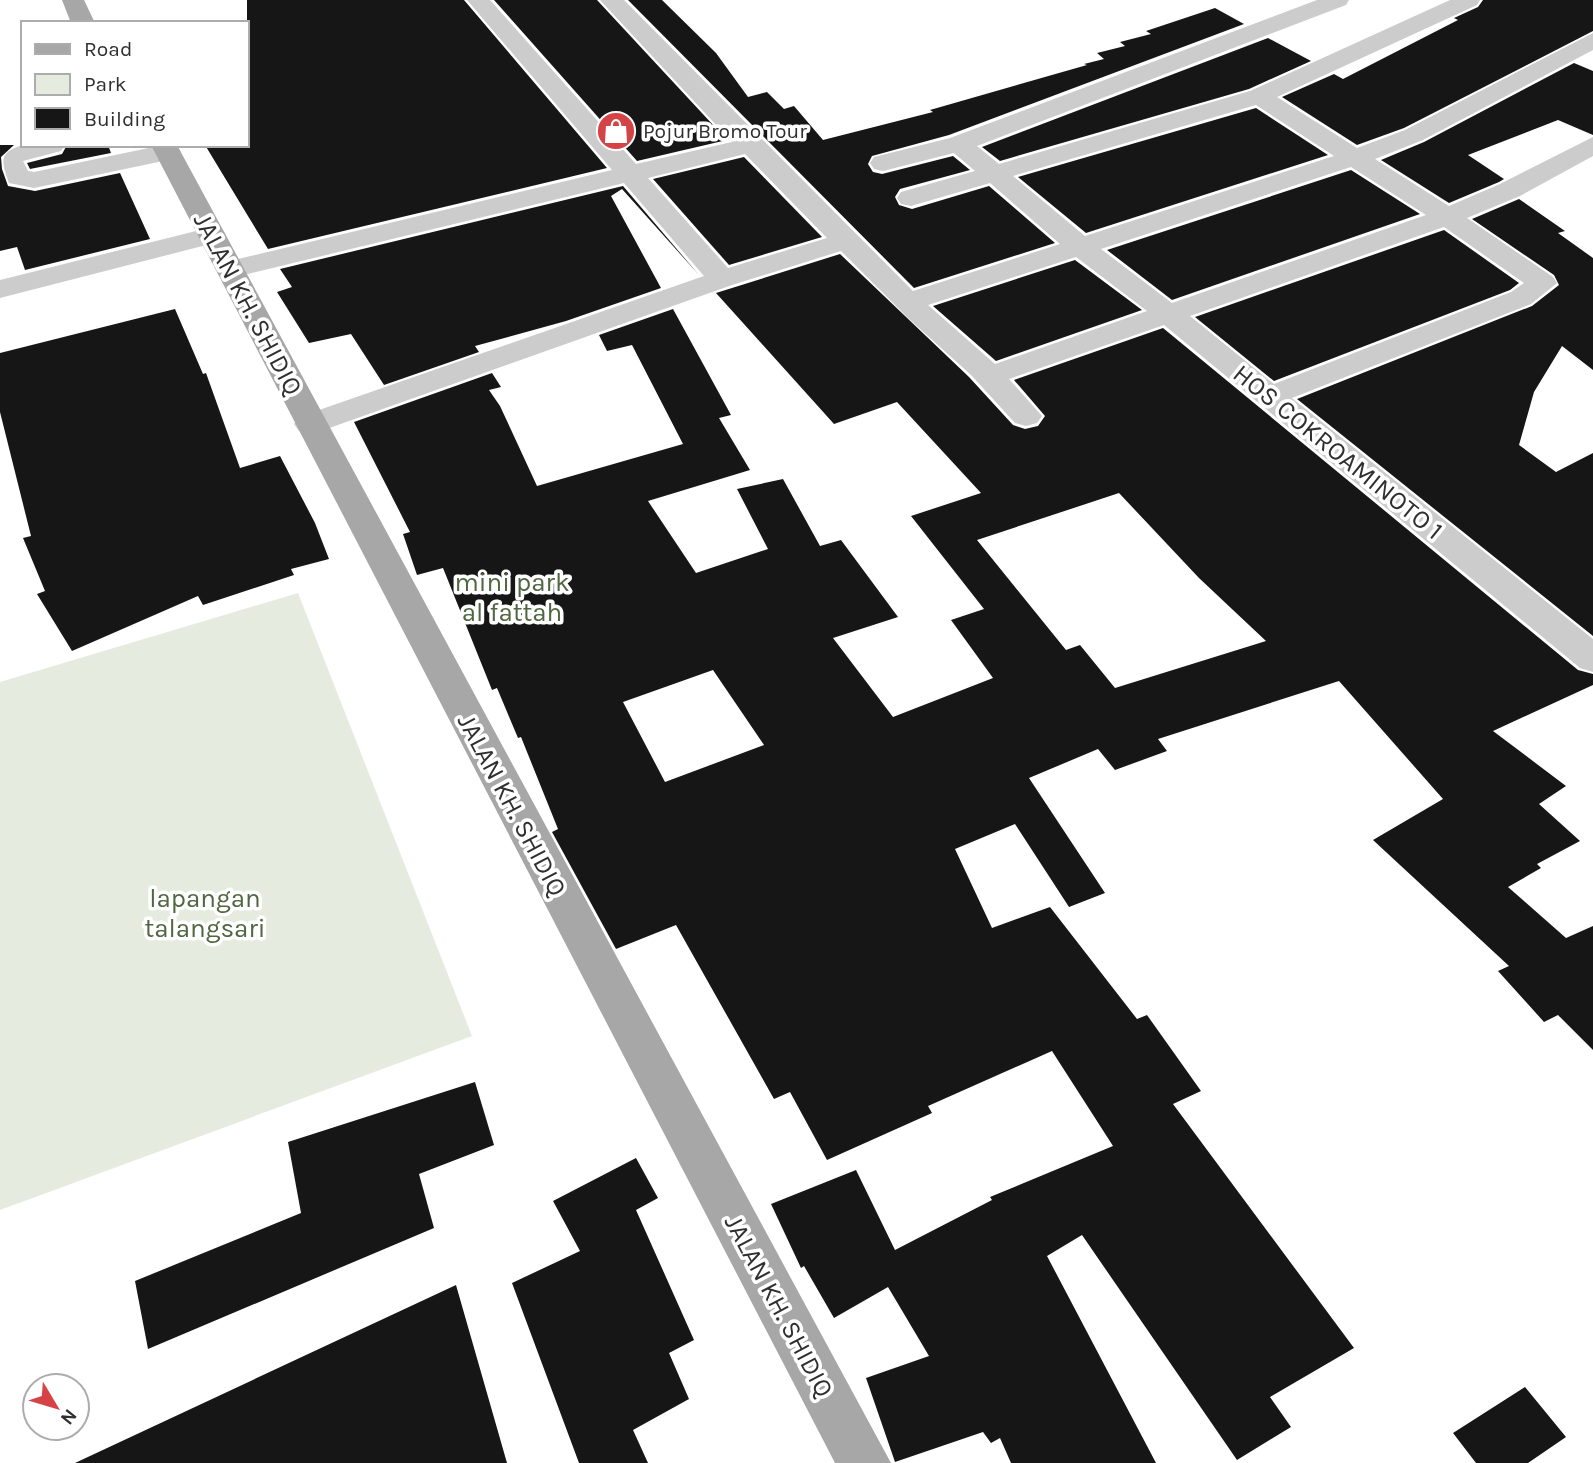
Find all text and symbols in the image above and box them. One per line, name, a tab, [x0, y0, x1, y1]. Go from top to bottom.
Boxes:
legend	[21, 21, 248, 147]
text: Road	[84, 37, 132, 61]
text: Park	[84, 72, 127, 96]
text: Building	[84, 107, 165, 131]
shop icon: Pojur Bromo Tour	[595, 110, 637, 152]
place label: Pojur Bromo Tour	[643, 119, 807, 143]
street label: JALAN KH. SHIDIQ	[187, 207, 309, 401]
street label: HOS COKROAMINOTO 1	[1227, 358, 1449, 546]
park label: mini park al fattah	[454, 567, 570, 628]
street label: JALAN KH. SHIDIQ	[451, 708, 573, 902]
park label: lapangan talangsari	[144, 883, 266, 944]
street label: JALAN KH. SHIDIQ	[718, 1209, 840, 1403]
north arrow	[21, 1372, 91, 1442]
text: N	[56, 1405, 81, 1429]

